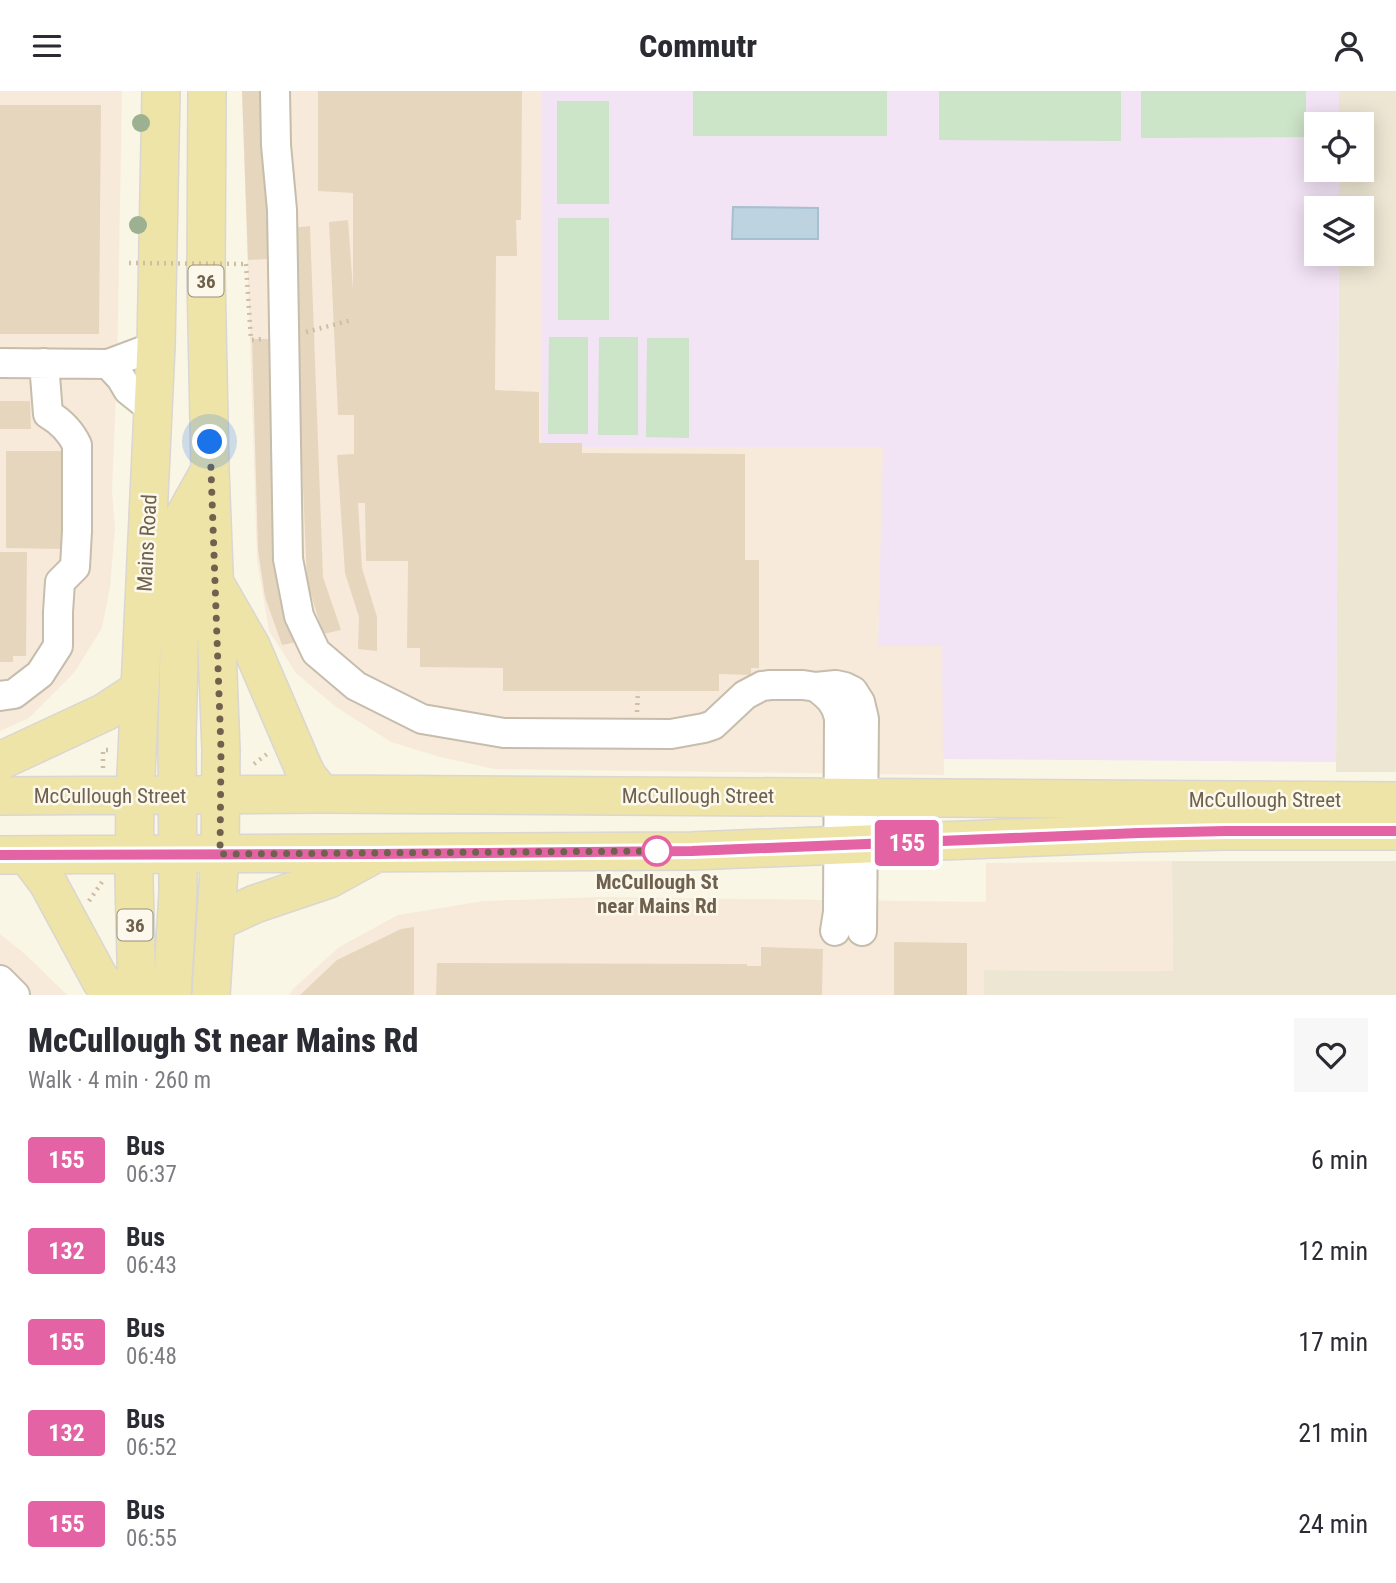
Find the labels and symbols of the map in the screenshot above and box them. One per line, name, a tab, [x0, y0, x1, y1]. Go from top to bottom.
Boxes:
road number: 36	[188, 265, 224, 297]
your location	[192, 424, 227, 459]
street label: Mains Road	[132, 494, 162, 592]
street label: McCullough Street	[34, 784, 186, 808]
street label: McCullough Street	[622, 784, 774, 808]
street label: McCullough Street	[1189, 788, 1341, 812]
line badge: 155	[867, 820, 947, 866]
marker: McCullough St near Mains Rd	[642, 836, 672, 866]
place label: McCullough St near Mains Rd	[596, 870, 718, 918]
road number: 36	[118, 909, 152, 940]

